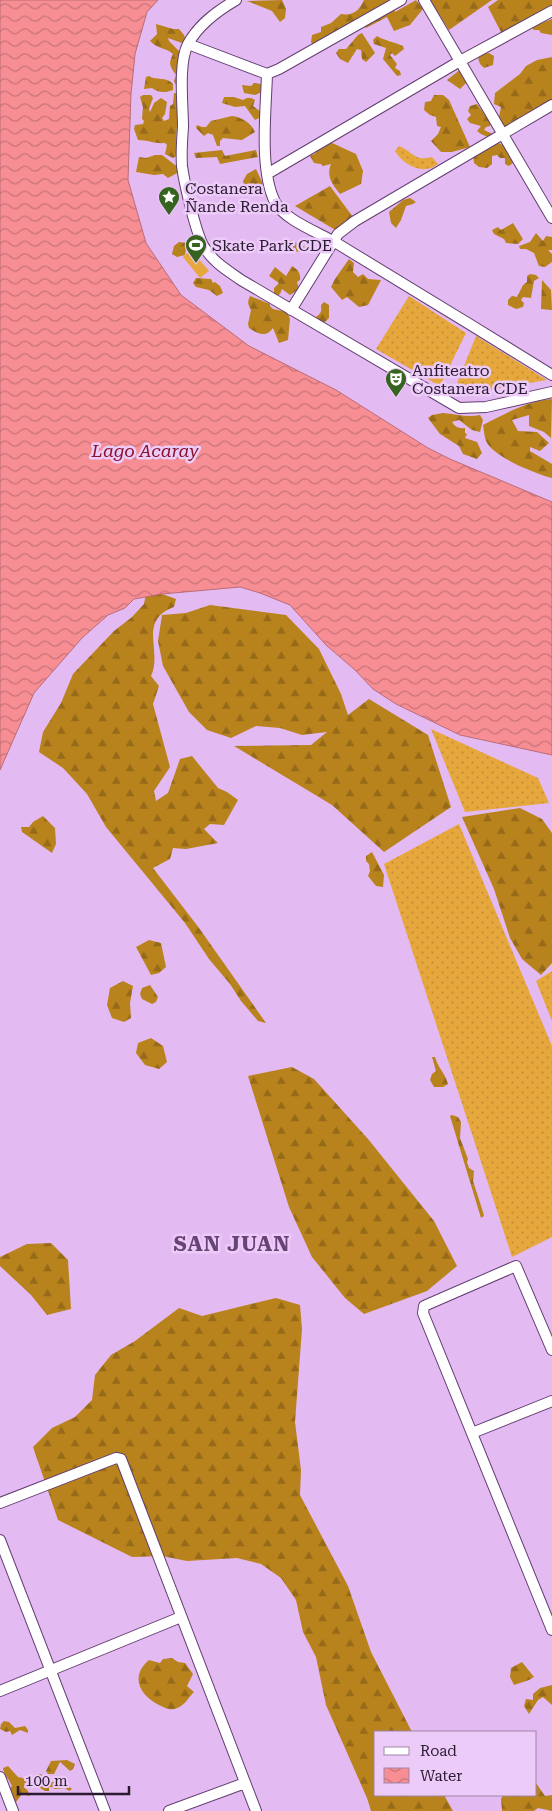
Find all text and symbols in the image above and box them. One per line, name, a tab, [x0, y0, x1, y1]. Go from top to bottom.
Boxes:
place label: Costanera Ñande Renda	[185, 179, 289, 216]
place icon: Costanera Ñande Renda	[157, 185, 181, 216]
sports icon: Skate Park CDE	[184, 233, 208, 264]
place label: Skate Park CDE	[212, 236, 332, 255]
place label: Anfiteatro Costanera CDE	[412, 361, 528, 398]
theatre icon: Anfiteatro Costanera CDE	[384, 367, 408, 398]
water label: Lago Acaray	[91, 440, 199, 461]
district label: SAN JUAN	[173, 1232, 291, 1256]
legend	[374, 1731, 537, 1796]
text: Road	[420, 1742, 457, 1760]
scale bar	[18, 1764, 129, 1796]
text: Water	[420, 1767, 462, 1785]
text: 100 m	[25, 1772, 68, 1790]

